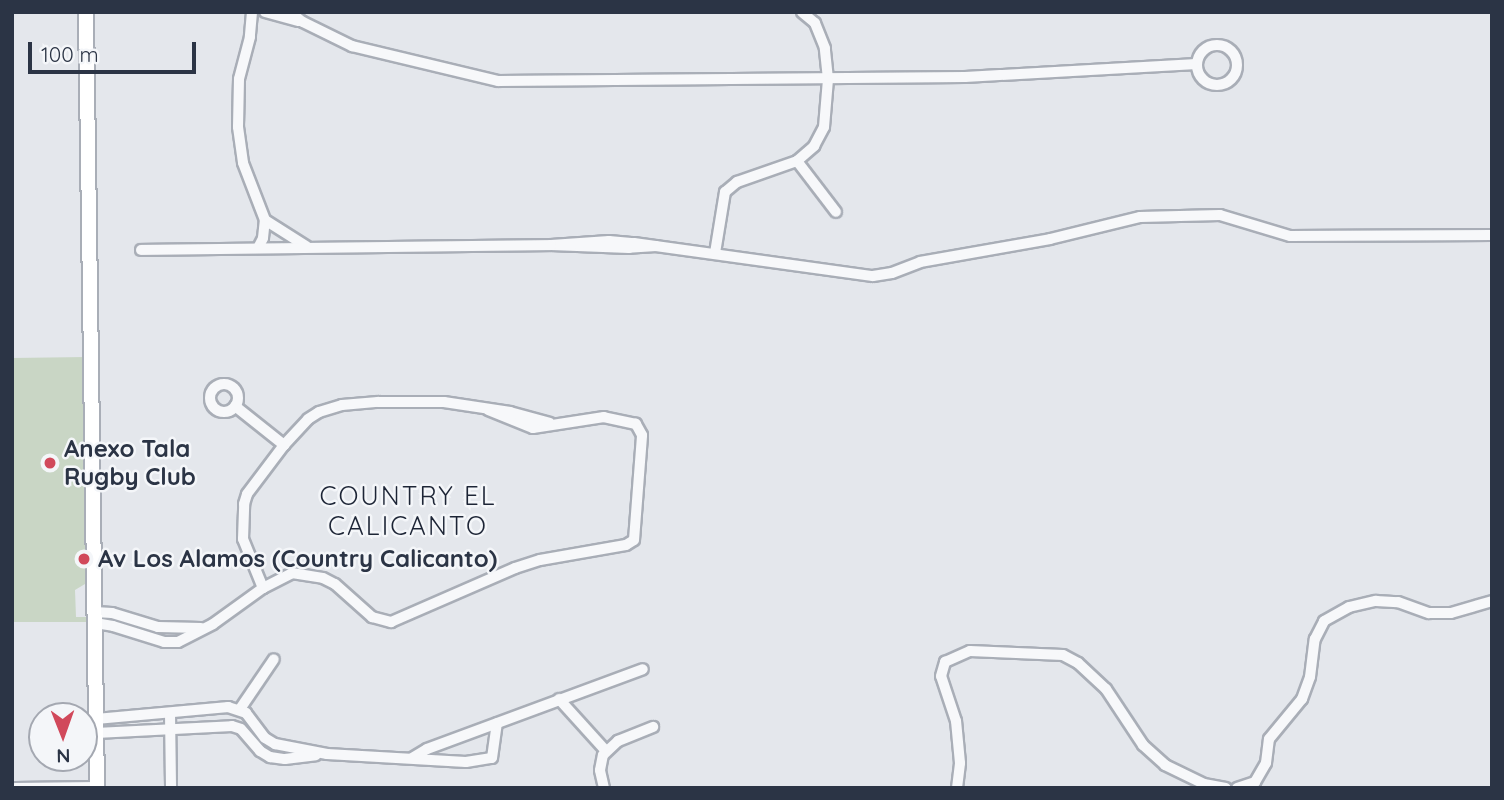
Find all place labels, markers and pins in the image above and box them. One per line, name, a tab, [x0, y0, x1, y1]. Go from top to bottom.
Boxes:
place label: Anexo Tala Rugby Club	[64, 435, 196, 491]
marker: Anexo Tala Rugby Club	[42, 455, 58, 471]
place label: Av Los Alamos (Country Calicanto)	[98, 545, 497, 573]
marker: Av Los Alamos (Country Calicanto)	[76, 551, 92, 567]

